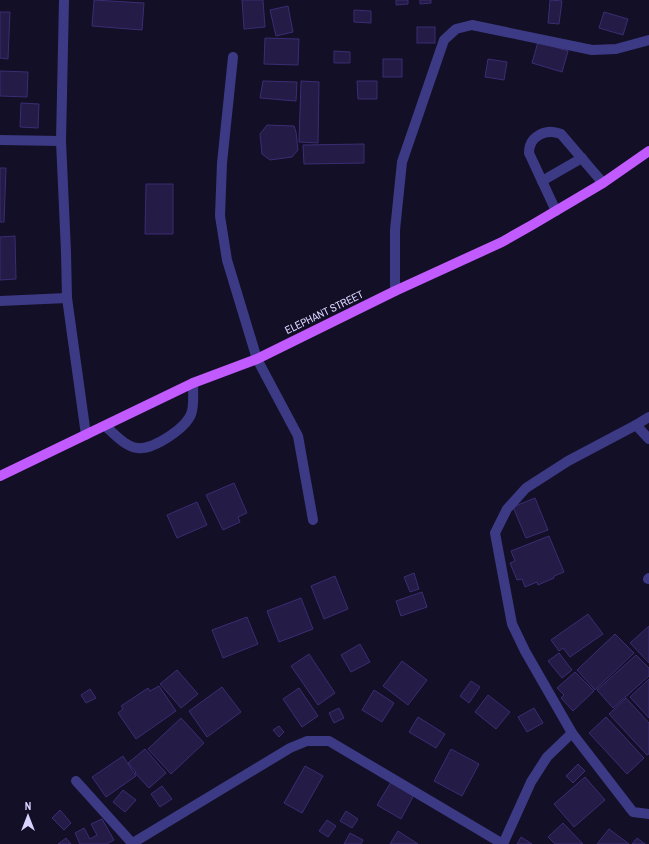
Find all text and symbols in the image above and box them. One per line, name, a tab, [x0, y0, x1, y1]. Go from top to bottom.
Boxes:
street label: ELEPHANT STREET	[282, 287, 366, 337]
north arrow	[8, 796, 48, 836]
text: N	[25, 799, 31, 813]

